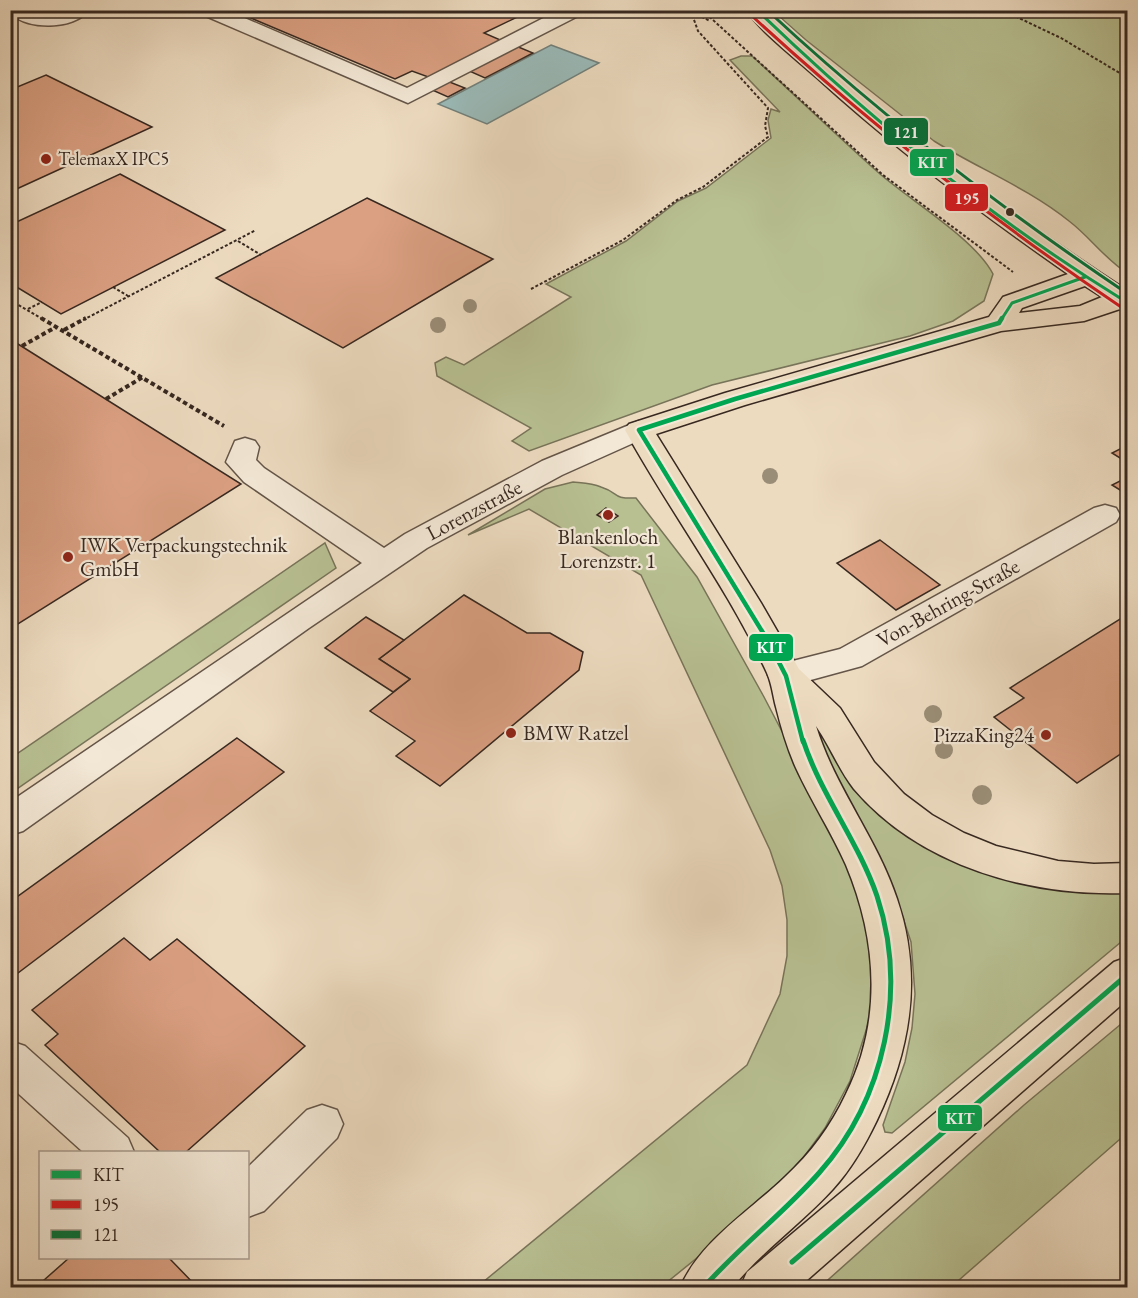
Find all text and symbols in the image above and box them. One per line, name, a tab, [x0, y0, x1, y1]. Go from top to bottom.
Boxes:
line badge: 121	[883, 117, 929, 146]
text: 121	[893, 122, 919, 143]
place label: TelemaxX IPC5	[58, 147, 169, 170]
line badge: KIT	[909, 148, 955, 177]
marker: TelemaxX IPC5	[39, 152, 53, 166]
text: KIT	[917, 152, 947, 173]
line badge: 195	[944, 183, 989, 212]
text: 195	[954, 188, 980, 209]
unlabelled marker	[1004, 206, 1016, 218]
street label: Lorenzstraße	[421, 473, 526, 546]
marker: Blankenloch Lorenzstr. 1	[601, 508, 615, 522]
place label: Blankenloch Lorenzstr. 1	[558, 523, 659, 574]
place label: IWK Verpackungstechnik GmbH	[80, 531, 289, 582]
marker: IWK Verpackungstechnik GmbH	[61, 550, 75, 564]
street label: Von-Behring-Straße	[872, 552, 1024, 653]
line badge: KIT	[748, 633, 794, 662]
text: KIT	[756, 637, 786, 658]
place label: BMW Ratzel	[523, 719, 629, 746]
place label: PizzaKing24	[933, 721, 1035, 748]
marker: BMW Ratzel	[504, 726, 518, 740]
marker: PizzaKing24	[1039, 728, 1053, 742]
line badge: KIT	[937, 1104, 983, 1132]
text: KIT	[945, 1108, 975, 1129]
legend	[39, 1151, 249, 1259]
text: KIT	[93, 1163, 124, 1186]
text: 195	[93, 1193, 119, 1216]
text: 121	[93, 1223, 119, 1246]

